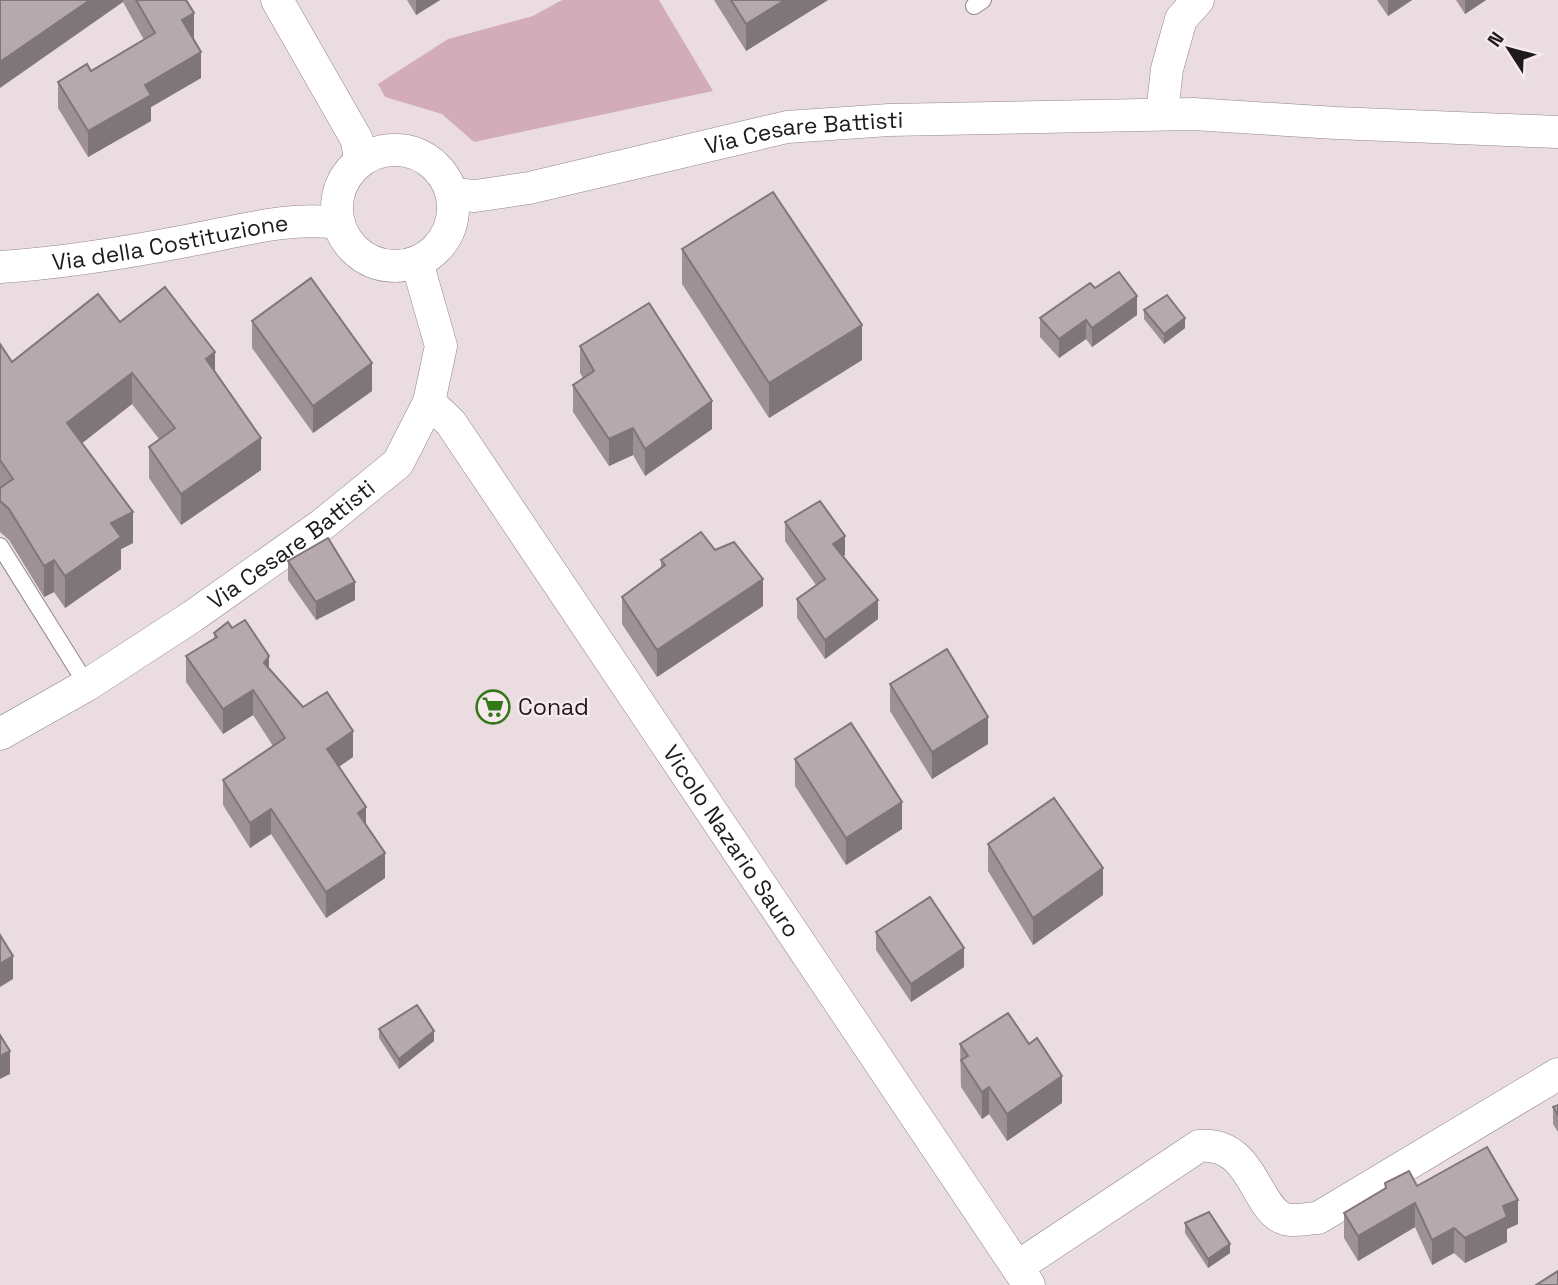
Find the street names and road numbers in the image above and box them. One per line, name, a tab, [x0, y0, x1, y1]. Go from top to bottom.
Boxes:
street label: Via Cesare Battisti	[702, 105, 904, 161]
street label: Via della Costituzione	[50, 208, 290, 277]
street label: Via Cesare Battisti	[202, 473, 381, 616]
street label: Vicolo Nazario Sauro	[656, 739, 807, 943]

